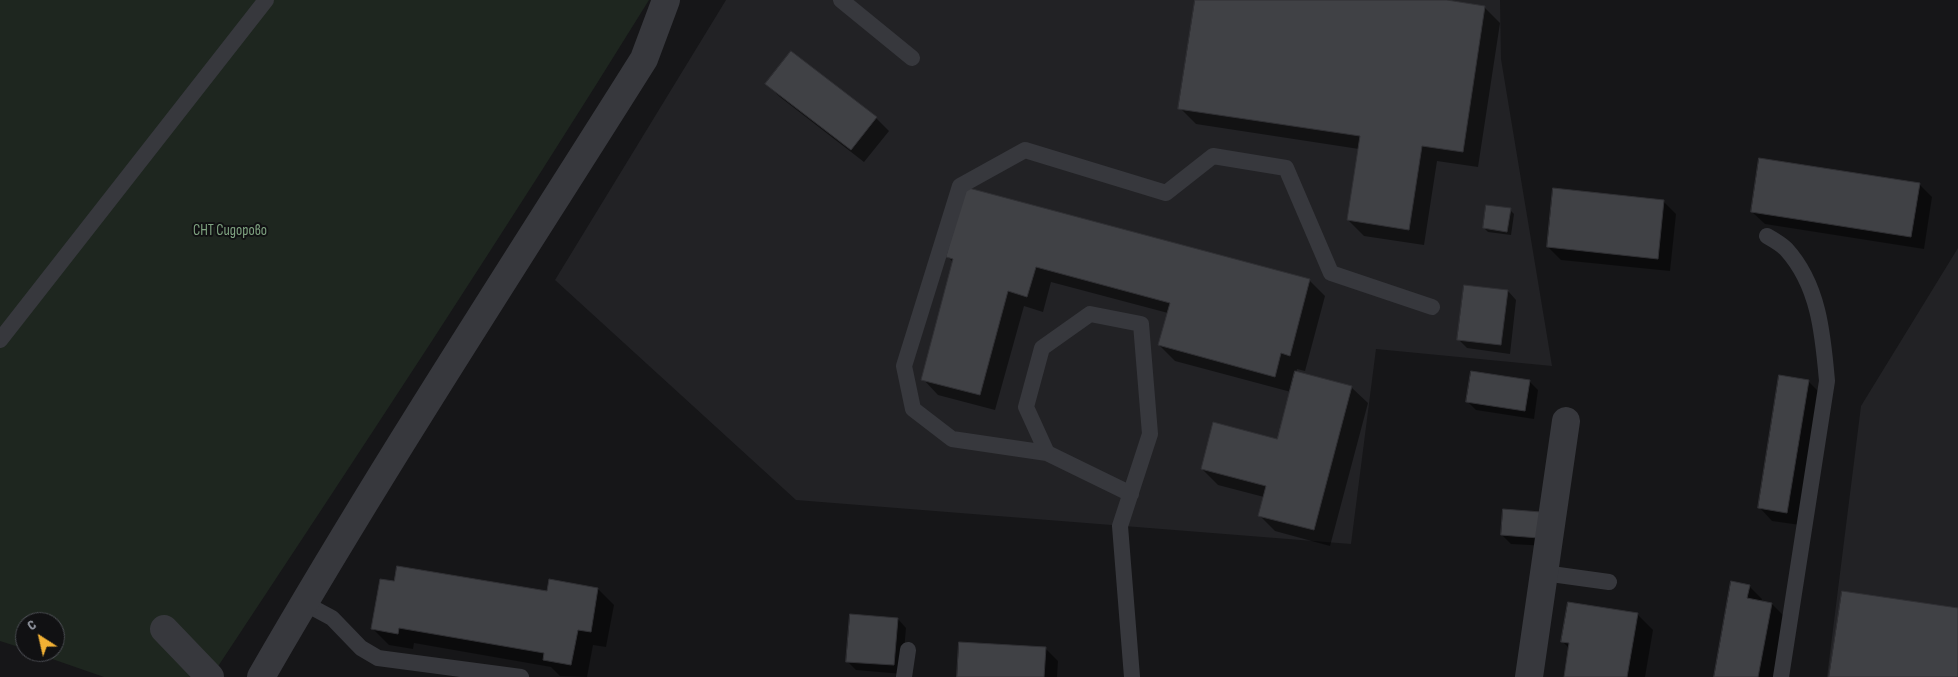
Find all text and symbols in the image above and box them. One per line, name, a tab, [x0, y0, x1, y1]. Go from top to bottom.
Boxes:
park label: СНТ Сидорово	[193, 222, 267, 240]
north arrow	[15, 612, 65, 662]
text: С	[24, 616, 40, 634]

